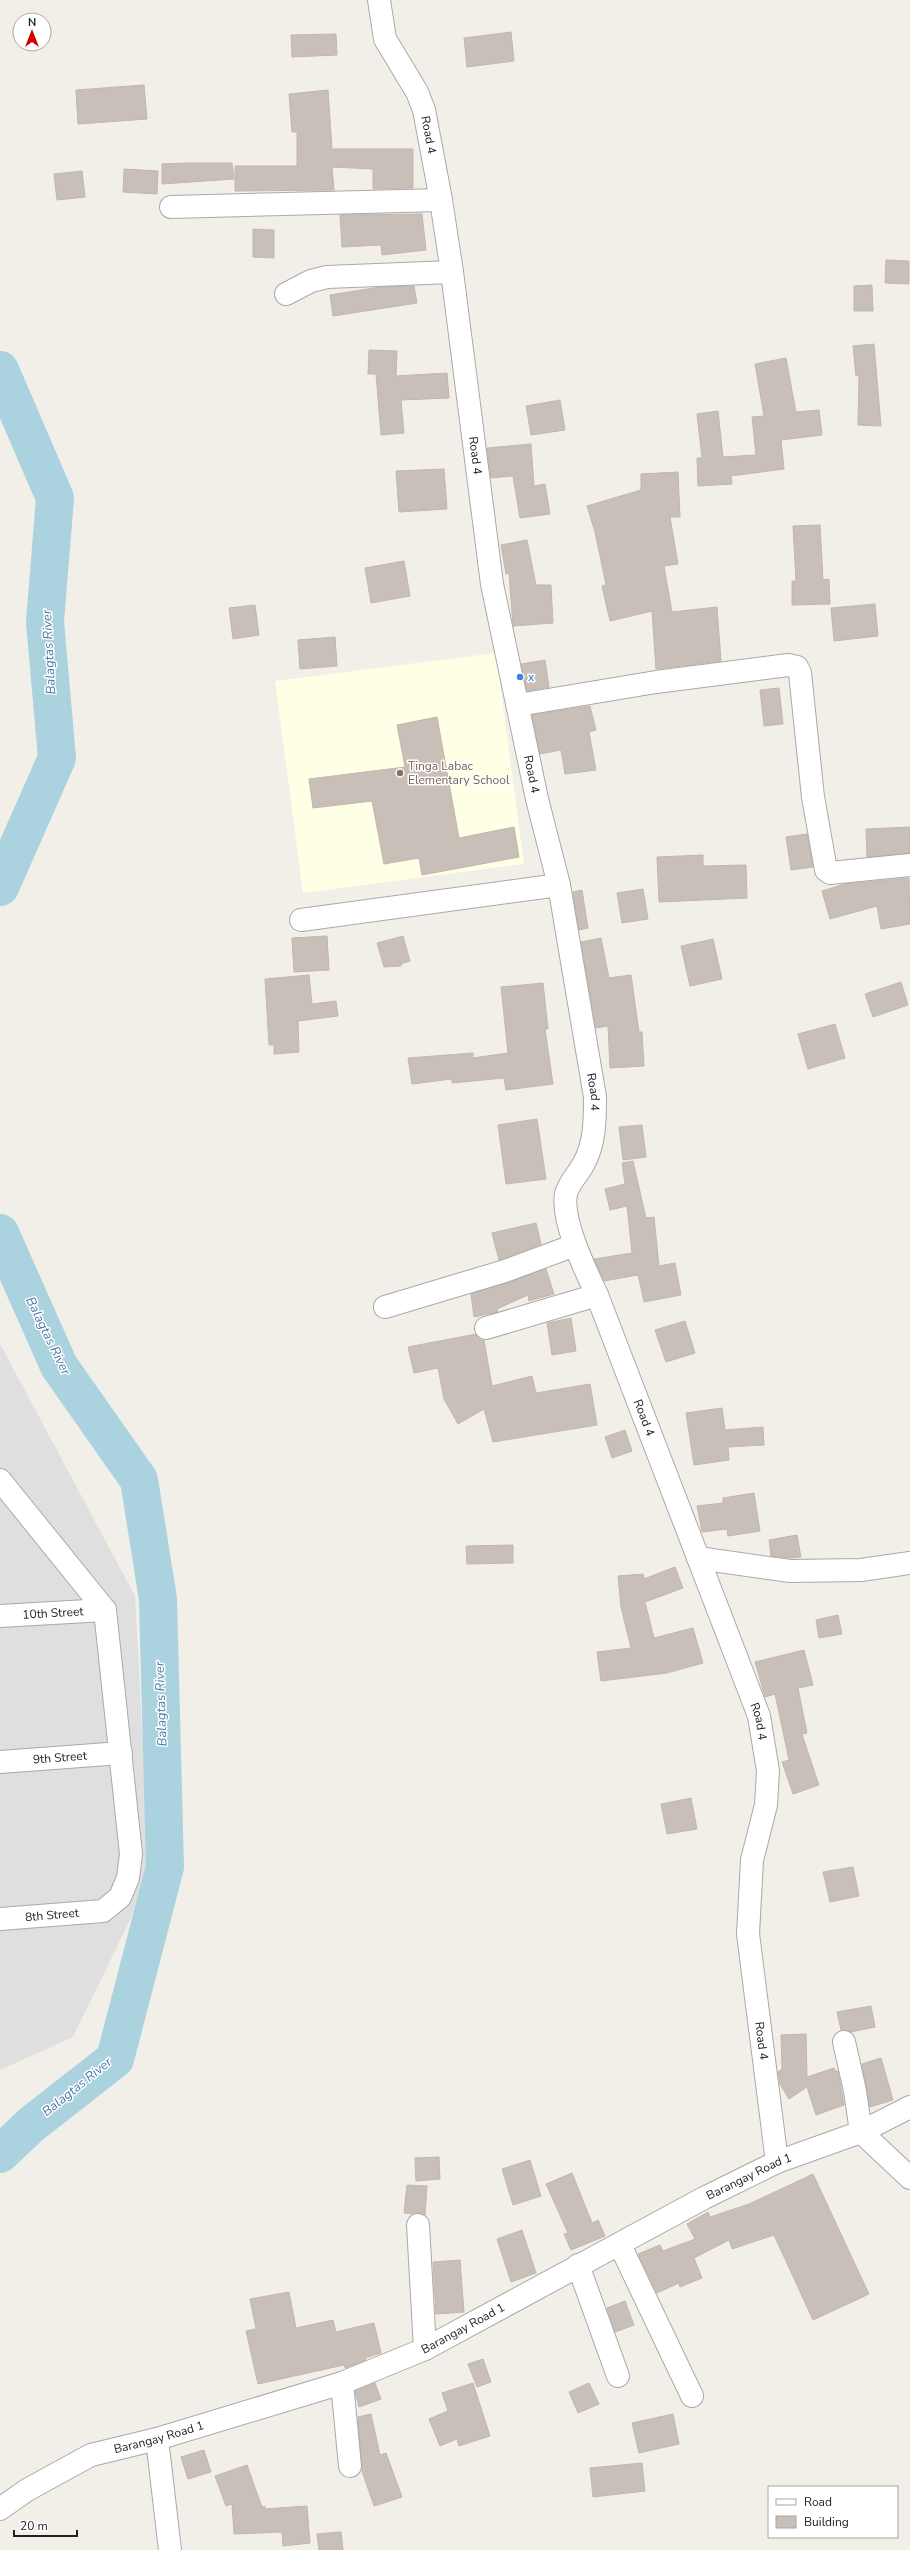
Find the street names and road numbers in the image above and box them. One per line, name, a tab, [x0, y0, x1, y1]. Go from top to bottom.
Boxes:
street label: Road 4	[417, 115, 440, 155]
street label: Road 4	[465, 435, 486, 475]
street label: Road 4	[520, 754, 544, 795]
street label: Road 4	[583, 1072, 603, 1111]
street label: Road 4	[630, 1397, 659, 1438]
street label: 10th Street	[22, 1603, 85, 1623]
street label: Road 4	[747, 1700, 771, 1741]
street label: 9th Street	[32, 1748, 88, 1768]
street label: 8th Street	[24, 1905, 80, 1925]
street label: Road 4	[751, 2021, 772, 2061]
street label: Barangay Road 1	[704, 2149, 794, 2204]
street label: Barangay Road 1	[418, 2299, 508, 2358]
street label: Barangay Road 1	[112, 2417, 206, 2457]

